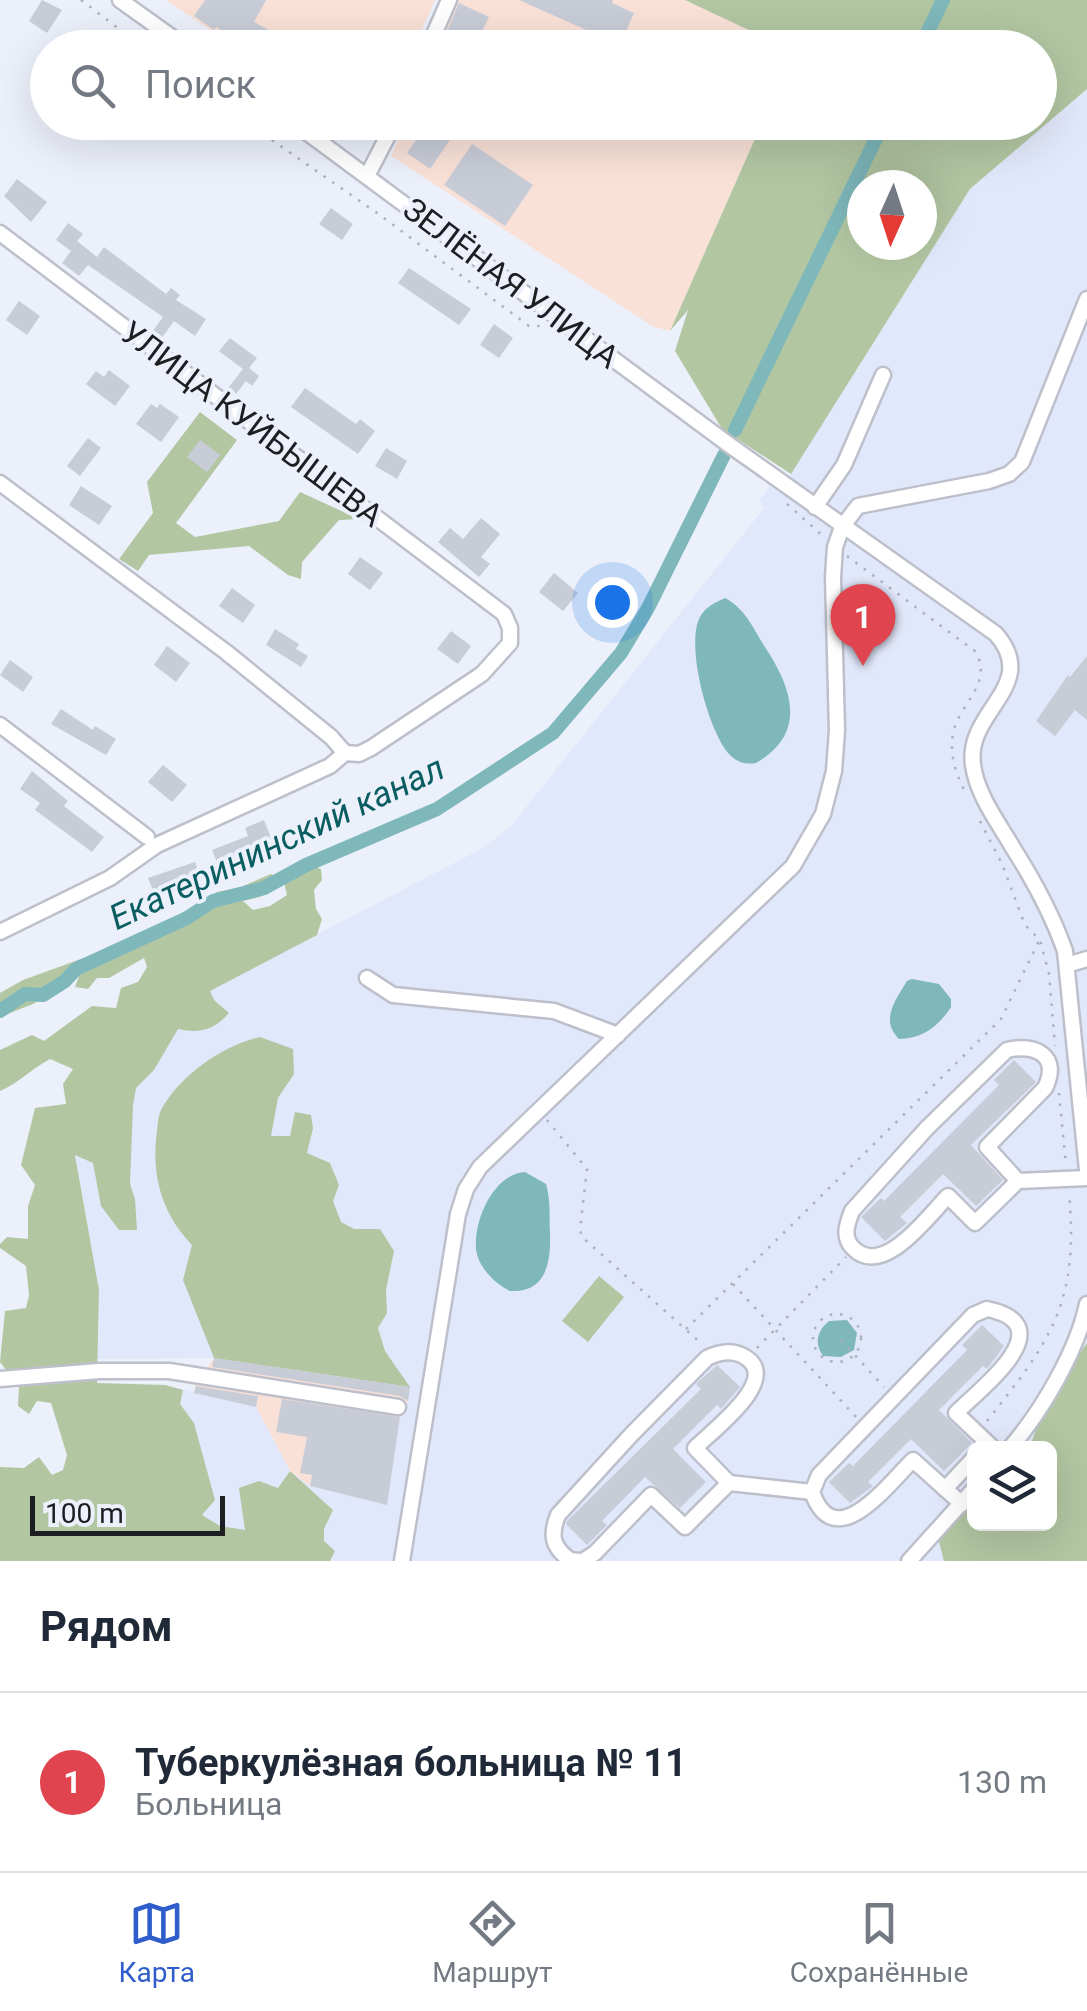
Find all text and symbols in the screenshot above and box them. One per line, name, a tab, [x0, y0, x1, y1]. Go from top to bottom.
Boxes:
search box	[30, 30, 1057, 140]
icon: search	[65, 58, 120, 113]
text: Поиск	[145, 63, 256, 107]
north arrow	[847, 170, 937, 260]
street label: ЗЕЛЁНАЯ УЛИЦА	[396, 190, 626, 376]
street label: УЛИЦА КУЙБЫШЕВА	[114, 313, 390, 535]
your location	[587, 577, 638, 628]
pin: 1	[830, 584, 896, 666]
water label: Екатерининский канал	[103, 747, 451, 939]
map controls	[967, 1441, 1057, 1531]
button: layers	[967, 1441, 1057, 1531]
scale bar	[30, 1491, 225, 1536]
text: 100 m	[45, 1497, 124, 1530]
text: Рядом	[40, 1602, 173, 1651]
text: Туберкулёзная больница № 11	[135, 1741, 687, 1785]
text: 1	[63, 1763, 82, 1801]
text: 130 m	[957, 1763, 1047, 1801]
text: Больница	[135, 1785, 282, 1823]
tab: Карта	[119, 1896, 195, 1989]
tab: Маршрут	[432, 1896, 553, 1989]
tab: Сохранённые	[790, 1896, 968, 1989]

